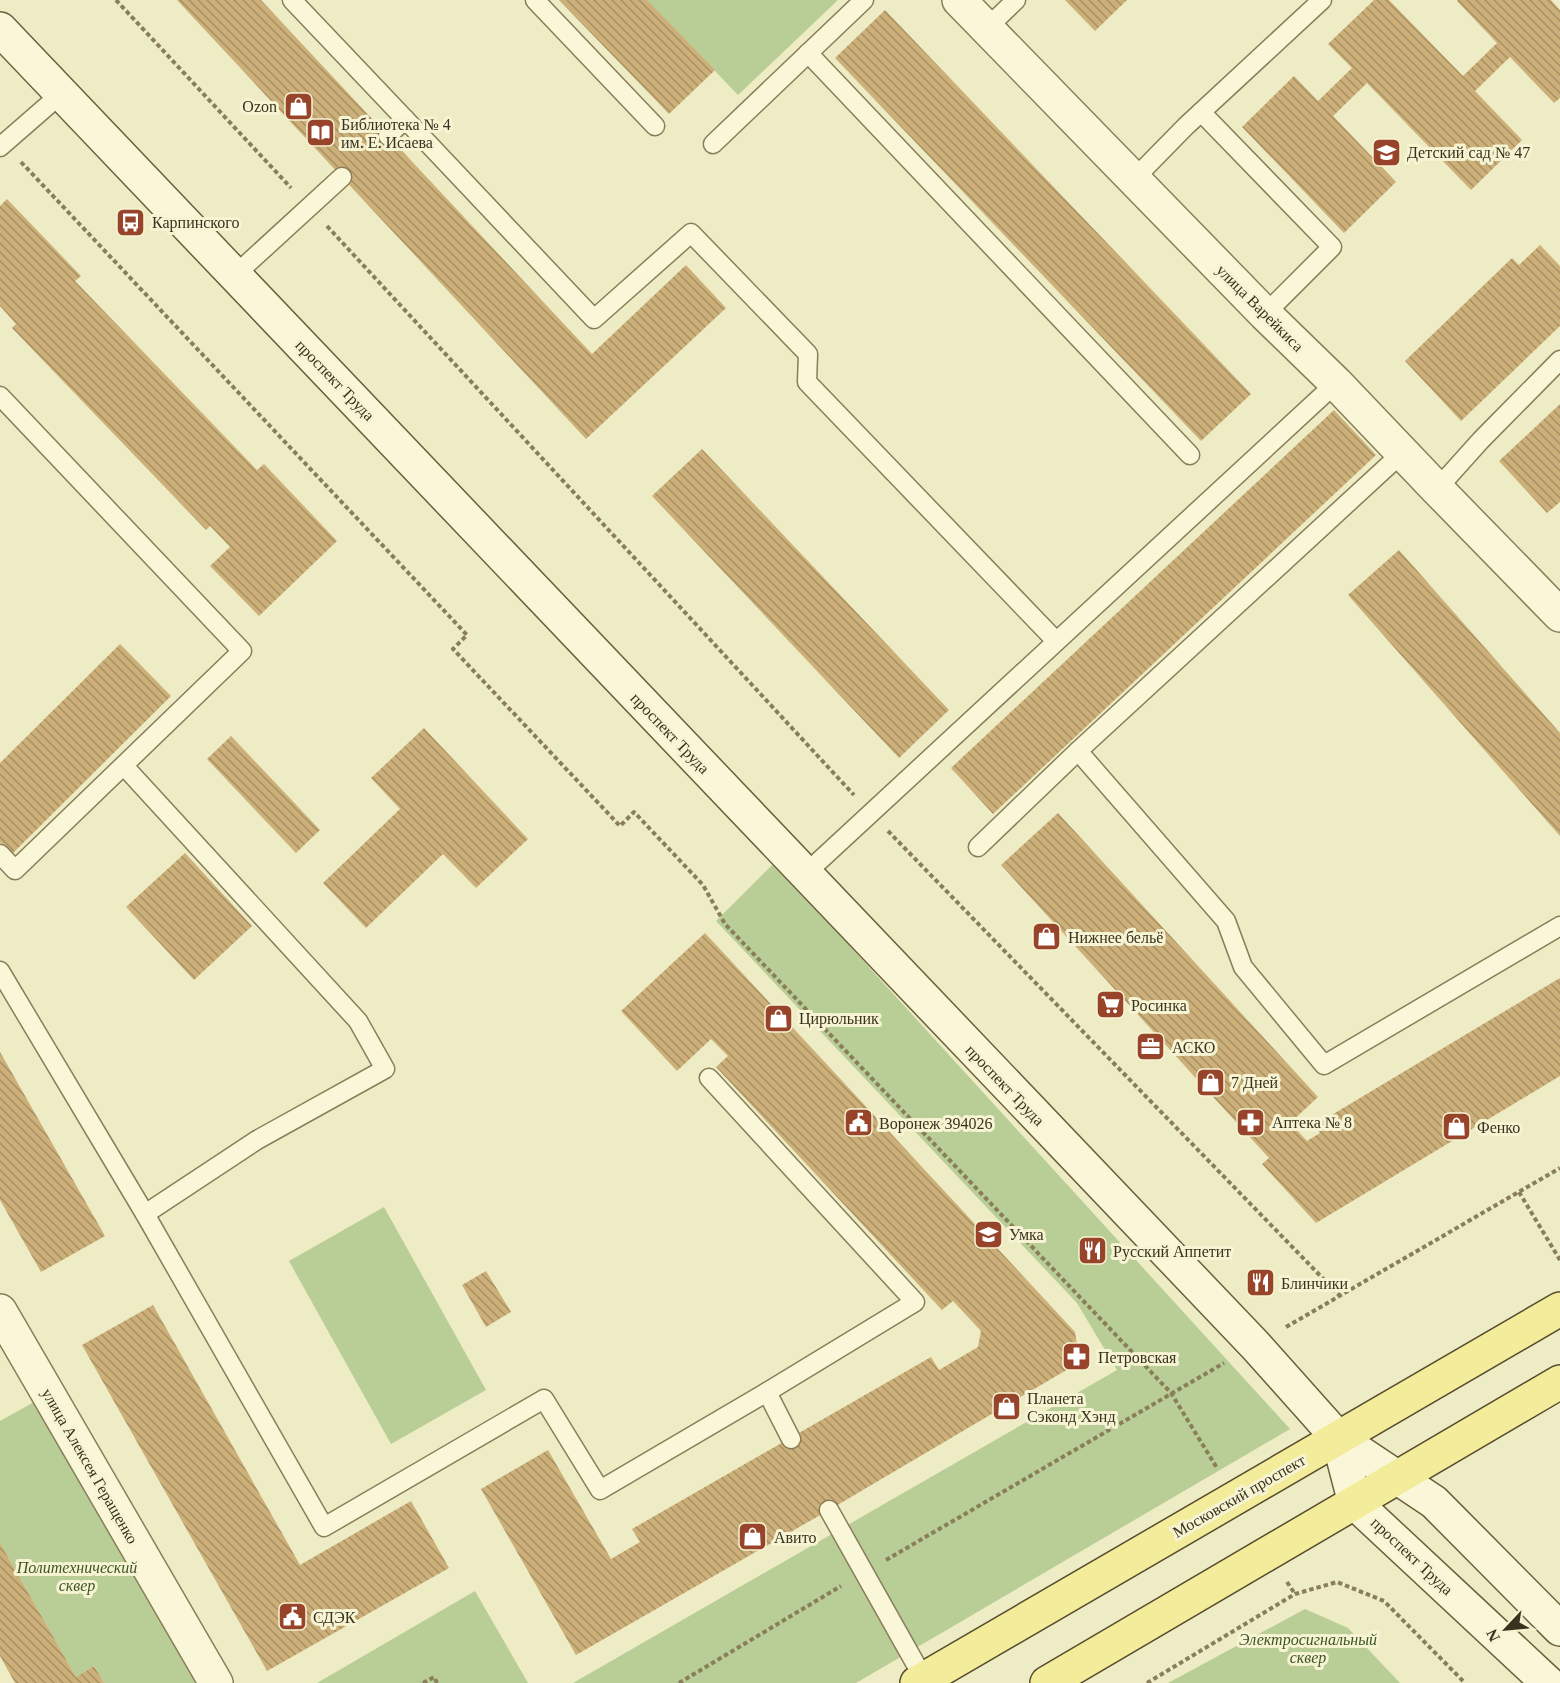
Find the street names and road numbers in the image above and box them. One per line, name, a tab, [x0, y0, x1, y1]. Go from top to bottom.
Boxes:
street label: улица Варейкиса	[1212, 261, 1307, 356]
street label: проспект Труда	[292, 336, 378, 425]
street label: проспект Труда	[627, 689, 713, 778]
street label: проспект Труда	[962, 1041, 1048, 1130]
street label: улица Алексея Геращенко	[38, 1385, 141, 1547]
street label: Московский проспект	[1170, 1451, 1309, 1542]
street label: проспект Труда	[1367, 1514, 1456, 1599]

